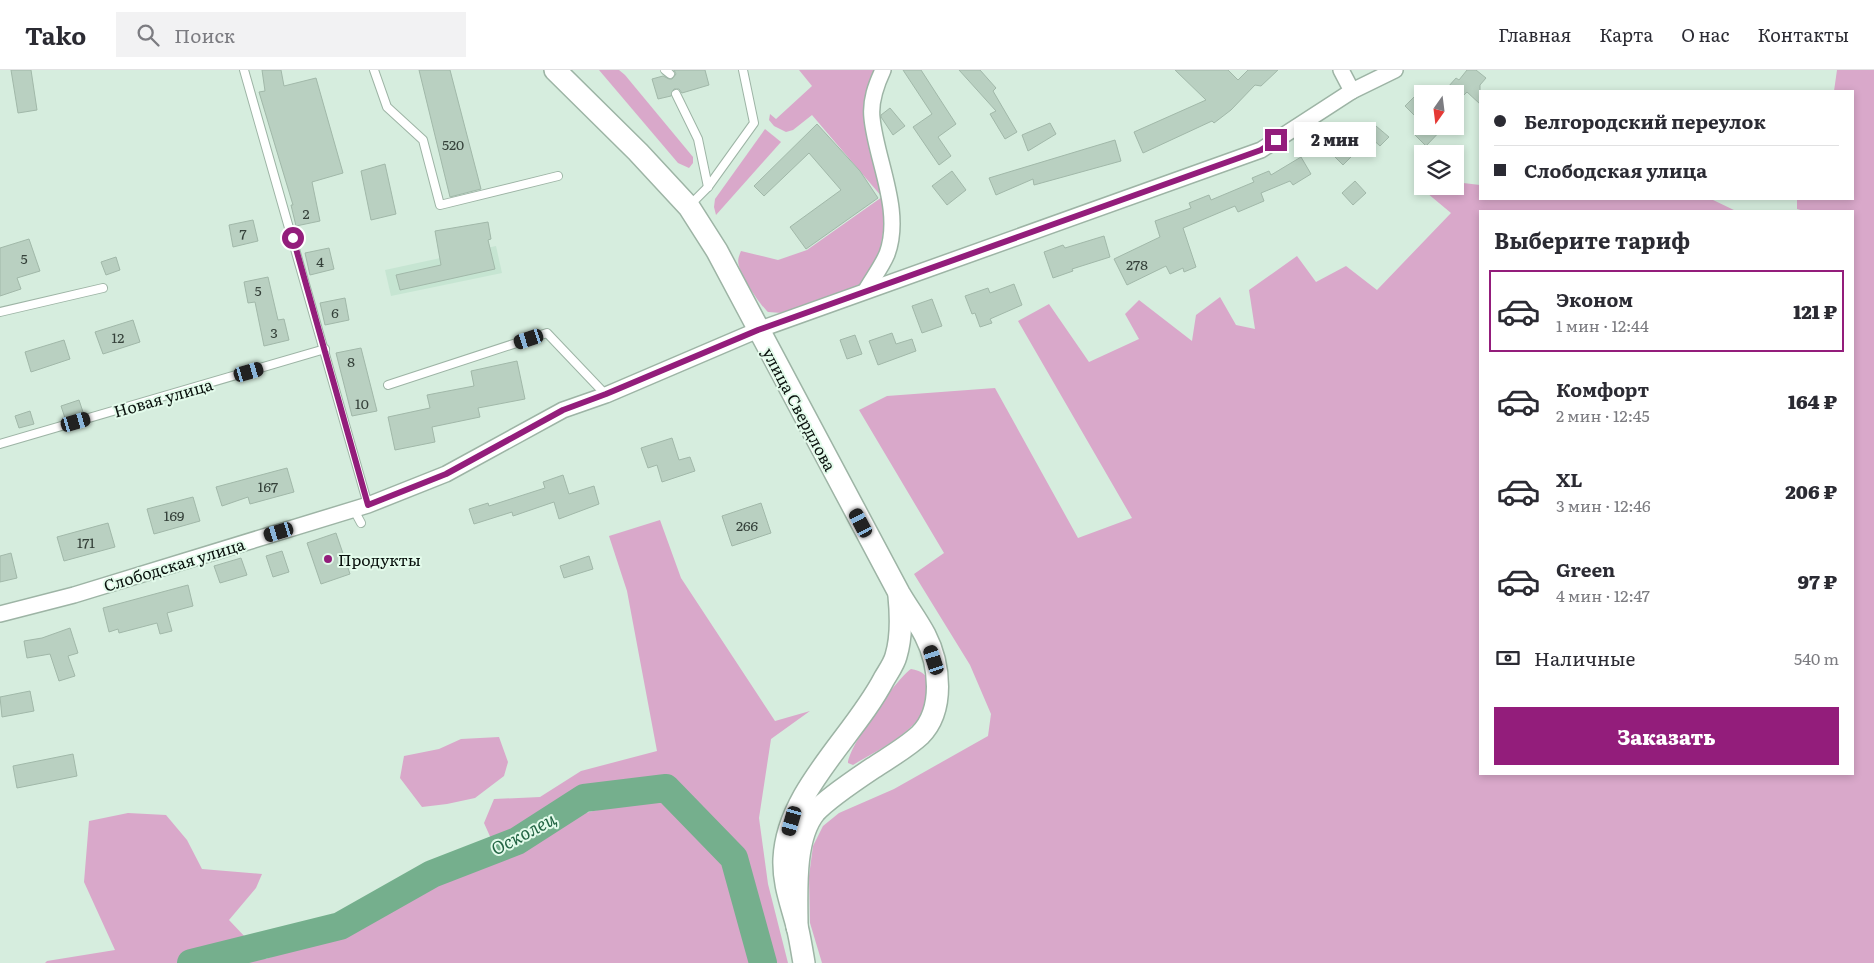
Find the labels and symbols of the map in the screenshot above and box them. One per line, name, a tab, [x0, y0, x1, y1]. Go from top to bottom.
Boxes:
north arrow	[1414, 85, 1464, 135]
callout: 2 мин	[1294, 122, 1376, 158]
route end	[1265, 129, 1287, 151]
house number: 520	[442, 134, 464, 154]
house number: 2	[302, 203, 310, 223]
house number: 7	[239, 223, 247, 243]
route start	[282, 227, 304, 249]
house number: 5	[20, 248, 28, 268]
house number: 4	[316, 251, 324, 271]
house number: 278	[1126, 254, 1148, 274]
house number: 5	[254, 280, 262, 300]
house number: 6	[331, 302, 339, 322]
house number: 3	[270, 322, 278, 342]
house number: 12	[112, 327, 124, 347]
car	[512, 327, 545, 351]
street label: улица Свердлова	[757, 343, 843, 475]
house number: 8	[347, 351, 355, 371]
car	[232, 361, 265, 383]
street label: Новая улица	[111, 371, 216, 423]
house number: 10	[355, 393, 369, 413]
car	[59, 411, 92, 433]
house number: 167	[258, 476, 278, 496]
house number: 169	[164, 505, 184, 525]
car	[847, 506, 874, 540]
house number: 266	[736, 515, 759, 535]
car	[262, 520, 295, 544]
street label: Слободская улица	[101, 531, 248, 597]
house number: 171	[77, 532, 95, 552]
place label: Продукты	[338, 547, 421, 571]
marker: Продукты	[322, 553, 334, 565]
car	[922, 643, 945, 677]
water label: Осколец	[486, 805, 560, 861]
car	[780, 805, 803, 837]

